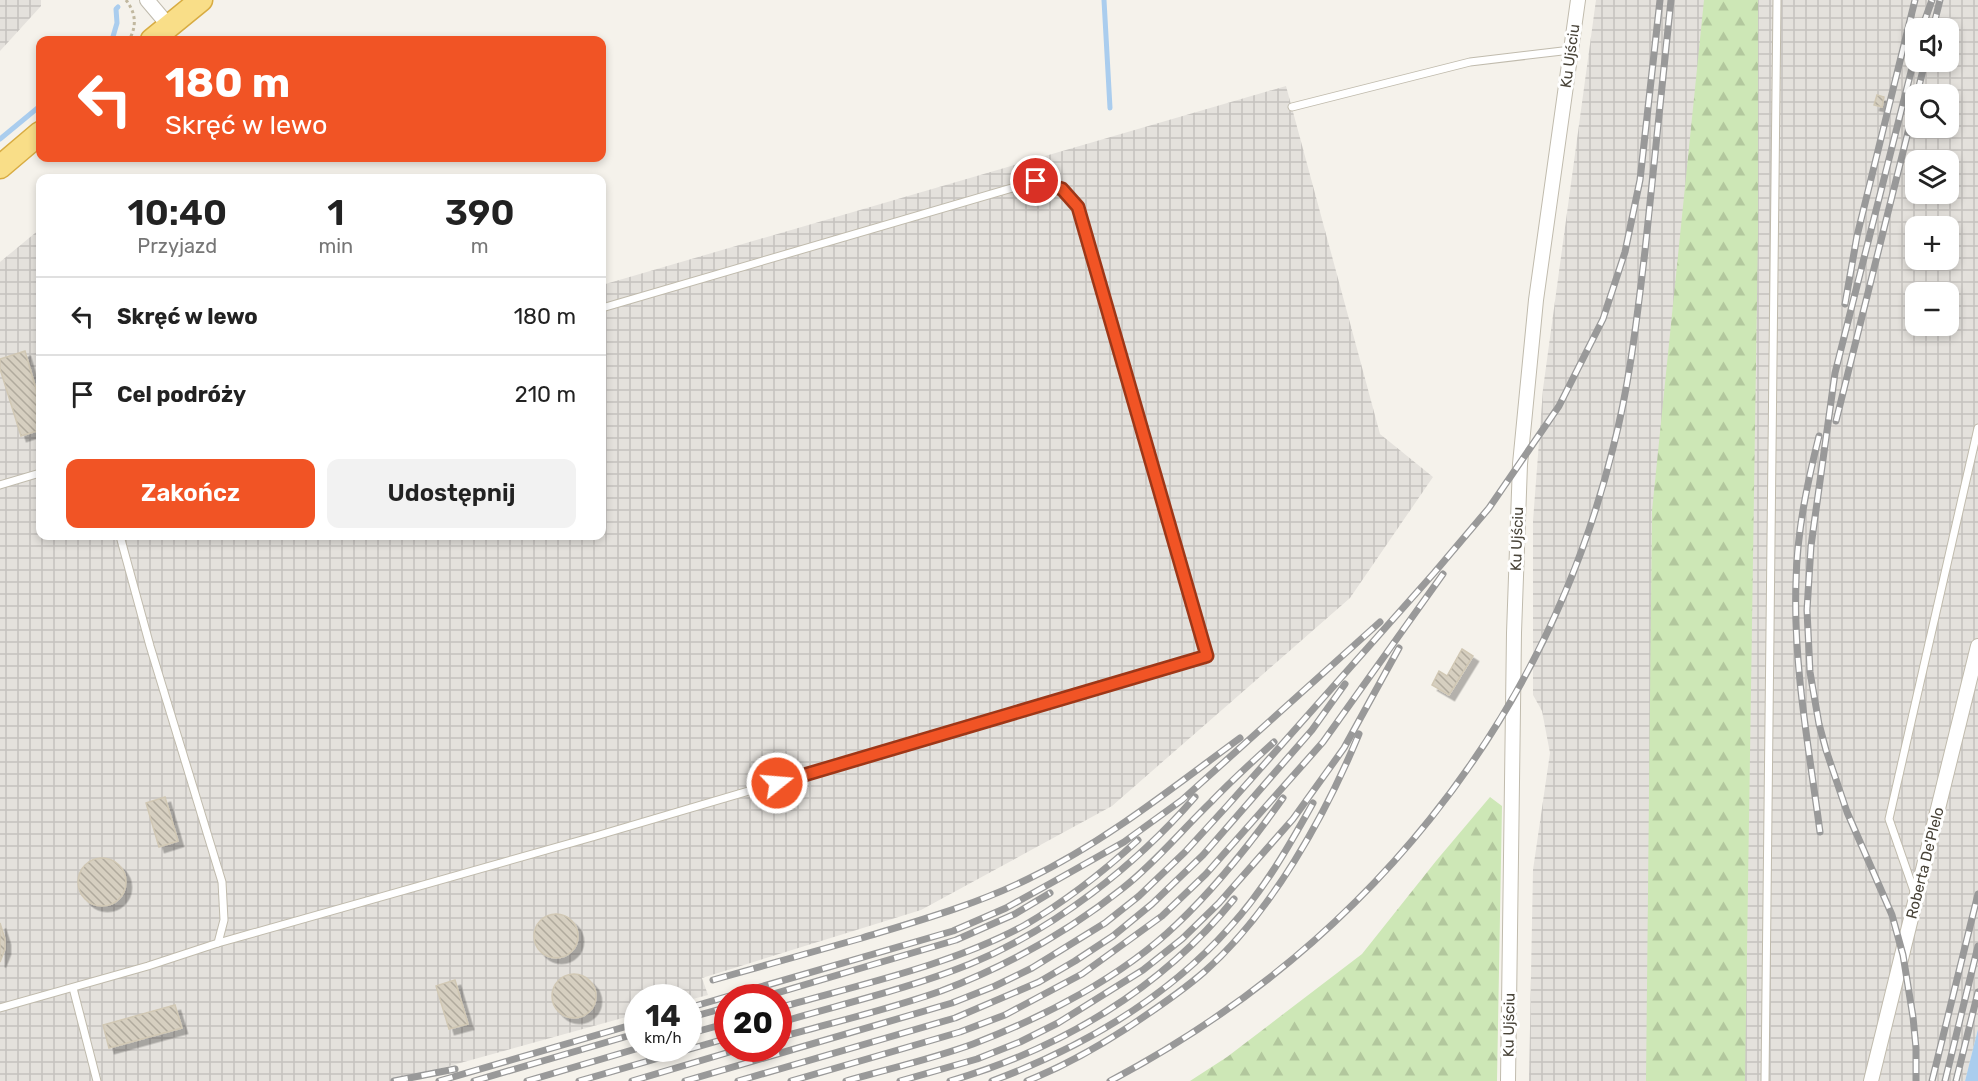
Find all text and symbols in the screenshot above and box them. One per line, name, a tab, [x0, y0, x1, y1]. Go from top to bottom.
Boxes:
map controls	[1905, 18, 1959, 336]
button: sound	[1905, 18, 1959, 72]
street label: Ku Ujściu	[1557, 23, 1583, 89]
text: 180 m	[165, 58, 290, 108]
icon: left	[66, 60, 144, 138]
button: search	[1905, 84, 1959, 138]
text: Skręć w lewo	[165, 109, 328, 141]
button: layers	[1905, 150, 1959, 204]
pin	[1010, 155, 1061, 206]
icon: arrive	[1019, 164, 1052, 197]
text: 10:40	[127, 191, 227, 234]
text: 1	[327, 191, 344, 234]
text: 390	[445, 191, 515, 234]
button: +	[1905, 216, 1959, 270]
text: Przyjazd	[137, 234, 217, 258]
text: min	[318, 234, 353, 258]
text: m	[471, 234, 488, 258]
button: −	[1905, 282, 1959, 336]
icon: left	[66, 300, 99, 333]
text: Skręć w lewo	[117, 303, 258, 330]
text: 180 m	[514, 303, 576, 330]
icon: arrive	[66, 378, 99, 411]
text: Cel podróży	[117, 381, 246, 408]
text: 210 m	[515, 381, 576, 408]
button: Zakończ	[66, 459, 315, 528]
button: Udostępnij	[327, 459, 576, 528]
street label: Ku Ujściu	[1507, 507, 1527, 571]
position arrow	[745, 751, 809, 815]
street label: Roberta De'Plelo	[1902, 805, 1948, 921]
speed limit sign: 20	[714, 984, 792, 1062]
street label: Ku Ujściu	[1499, 993, 1519, 1057]
text: 14	[645, 998, 681, 1034]
text: km/h	[644, 1029, 682, 1047]

